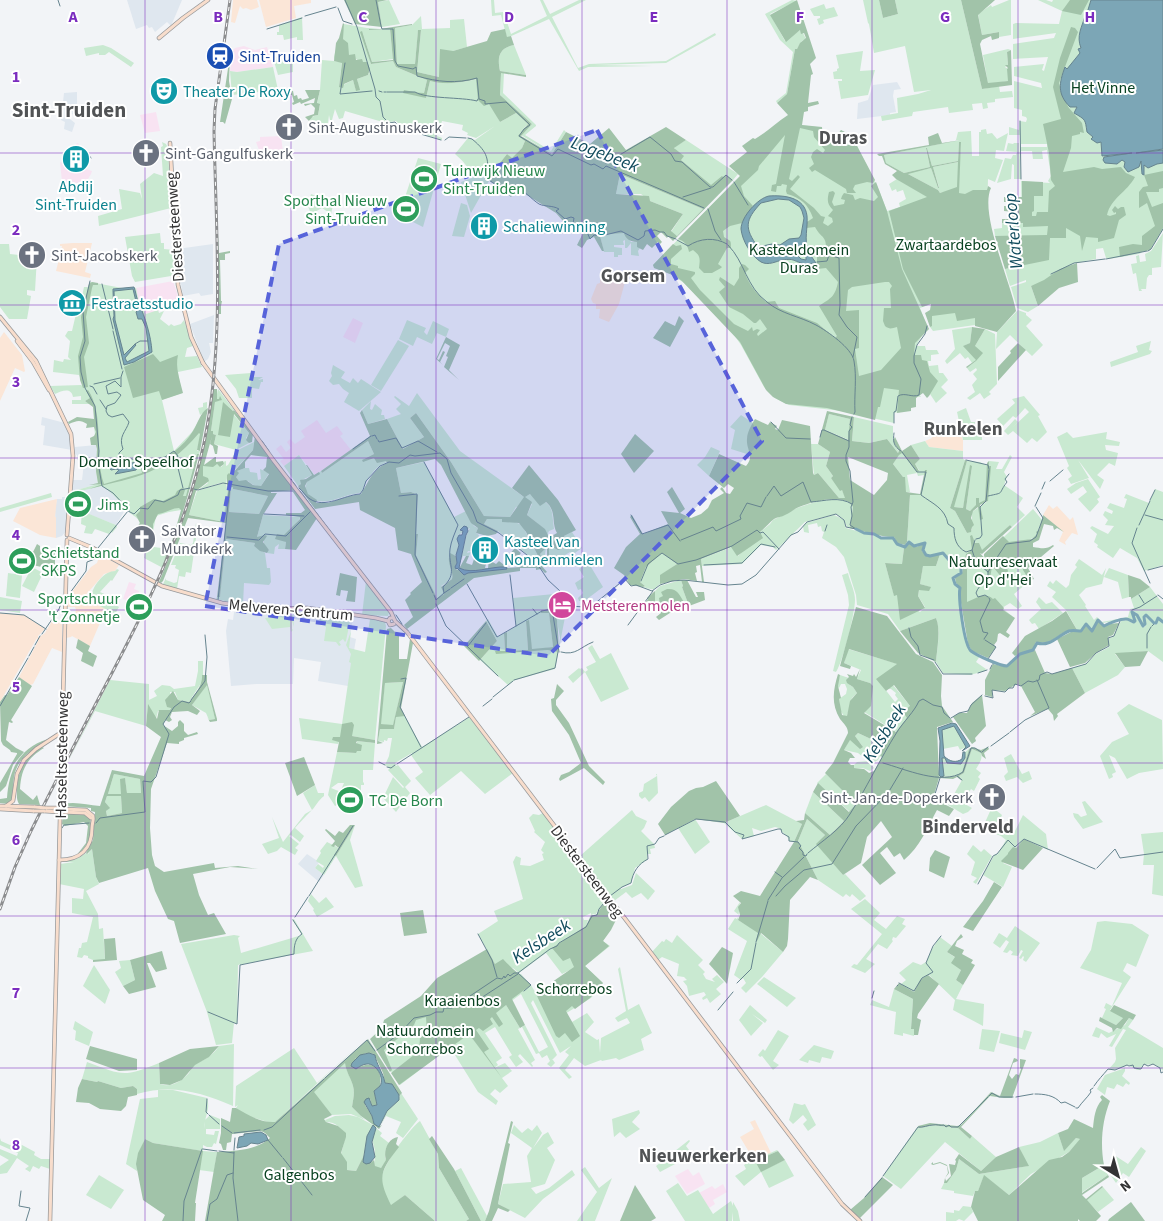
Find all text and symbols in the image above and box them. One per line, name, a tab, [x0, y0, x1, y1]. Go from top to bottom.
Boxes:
text: A	[67, 6, 78, 28]
text: B	[213, 6, 223, 28]
text: C	[358, 6, 368, 28]
text: D	[504, 6, 514, 28]
text: E	[650, 6, 658, 28]
text: F	[796, 6, 804, 28]
text: G	[940, 6, 950, 28]
text: H	[1085, 6, 1095, 28]
station icon: Sint-Truiden	[205, 41, 235, 71]
place label: Sint-Truiden	[239, 46, 321, 68]
text: 1	[12, 66, 20, 88]
theatre icon: Theater De Roxy	[149, 76, 179, 106]
park label: Het Vinne	[1071, 77, 1135, 99]
place label: Theater De Roxy	[183, 81, 291, 103]
district label: Sint-Truiden	[12, 95, 126, 125]
church icon: Sint-Augustinuskerk	[274, 112, 304, 142]
place label: Sint-Augustinuskerk	[308, 117, 442, 139]
district label: Duras	[819, 125, 867, 152]
water label: Logebeek	[567, 130, 643, 179]
church icon: Sint-Gangulfuskerk	[131, 138, 161, 168]
place label: Sint-Gangulfuskerk	[165, 143, 293, 165]
building icon: Abdij Sint-Truiden	[61, 144, 91, 174]
place label: Tuinwijk Nieuw Sint-Truiden	[443, 160, 546, 200]
sports icon: Tuinwijk Nieuw Sint-Truiden	[409, 164, 439, 194]
street label: Diestersteenweg	[160, 171, 190, 283]
place label: Abdij Sint-Truiden	[35, 176, 117, 216]
place label: Sporthal Nieuw Sint-Truiden	[283, 190, 387, 230]
water label: Waterloop	[998, 192, 1029, 270]
sports icon: Sporthal Nieuw Sint-Truiden	[391, 194, 421, 224]
building icon: Schaliewinning	[469, 211, 499, 241]
place label: Schaliewinning	[503, 216, 605, 238]
text: 2	[12, 219, 20, 241]
park label: Zwartaardebos	[896, 234, 997, 256]
park label: Kasteeldomein Duras	[749, 239, 849, 279]
church icon: Sint-Jacobskerk	[17, 240, 47, 270]
place label: Sint-Jacobskerk	[51, 245, 158, 267]
district label: Gorsem	[601, 263, 665, 290]
museum icon: Festraetsstudio	[57, 288, 87, 318]
place label: Festraetsstudio	[91, 293, 193, 315]
text: 3	[12, 371, 20, 393]
district label: Runkelen	[923, 416, 1003, 443]
park label: Domein Speelhof	[79, 451, 195, 473]
sports icon: Jims	[63, 489, 93, 519]
place label: Jims	[97, 494, 129, 516]
place label: Salvator Mundikerk	[161, 520, 232, 560]
text: 4	[12, 524, 21, 546]
church icon: Salvator Mundikerk	[127, 524, 157, 554]
place label: Kasteel van Nonnenmielen	[504, 531, 603, 571]
building icon: Kasteel van Nonnenmielen	[470, 535, 500, 565]
place label: Schietstand SKPS	[41, 542, 120, 582]
sports icon: Schietstand SKPS	[7, 546, 37, 576]
park label: Natuurreservaat Op d'Hei	[949, 551, 1058, 591]
place label: Sportschuur 't Zonnetje	[37, 588, 120, 628]
hotel icon: Metsterenmolen	[547, 590, 577, 620]
sports icon: Sportschuur 't Zonnetje	[124, 592, 154, 622]
street label: Melveren-Centrum	[228, 594, 354, 626]
place label: Metsterenmolen	[581, 595, 690, 617]
text: 5	[12, 676, 20, 698]
street label: Hasseltsesteenweg	[50, 691, 74, 819]
water label: Kelsbeek	[856, 698, 913, 768]
church icon: Sint-Jan-de-Doperkerk	[977, 782, 1007, 812]
sports icon: TC De Born	[335, 785, 365, 815]
place label: Sint-Jan-de-Doperkerk	[821, 787, 973, 809]
place label: TC De Born	[369, 790, 443, 812]
district label: Binderveld	[922, 814, 1014, 841]
street label: Diestersteenweg	[545, 821, 629, 922]
text: 6	[12, 829, 20, 851]
water label: Kelsbeek	[507, 913, 576, 970]
park label: Schorrebos	[536, 978, 612, 1000]
text: 7	[12, 982, 20, 1004]
park label: Kraaienbos	[424, 990, 500, 1012]
park label: Natuurdomein Schorrebos	[376, 1020, 474, 1060]
text: 8	[12, 1134, 20, 1156]
district label: Nieuwerkerken	[639, 1143, 767, 1170]
north arrow	[1093, 1151, 1143, 1201]
park label: Galgenbos	[264, 1164, 335, 1186]
text: N	[1115, 1175, 1135, 1196]

